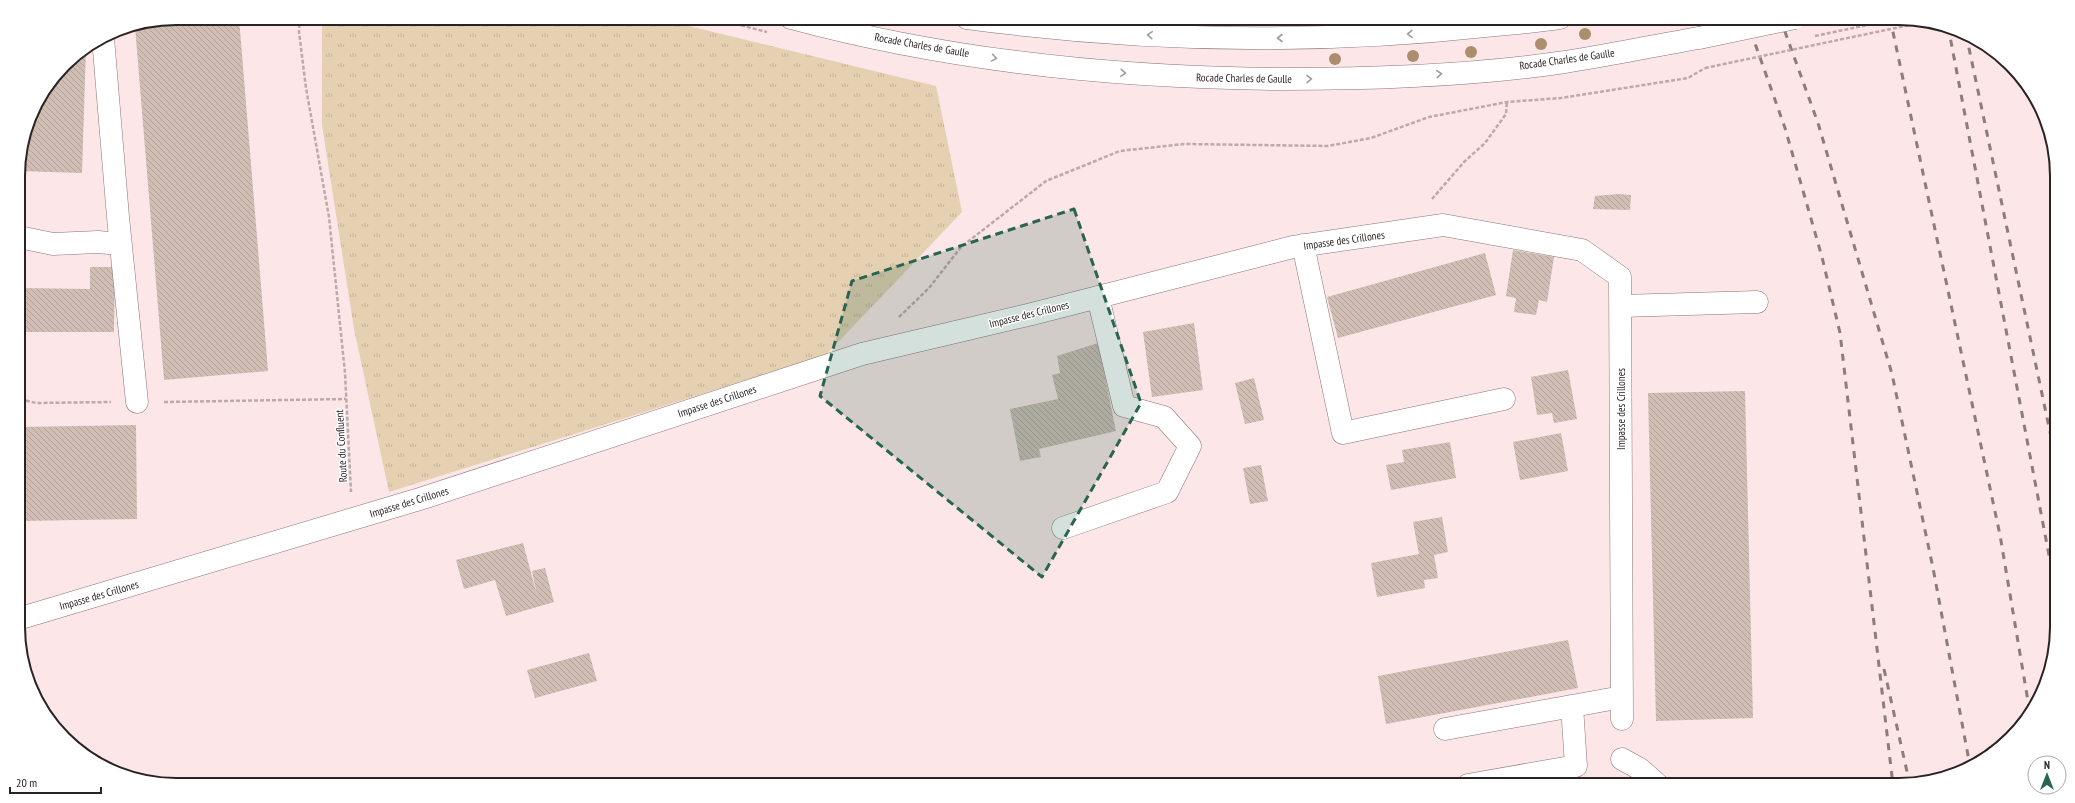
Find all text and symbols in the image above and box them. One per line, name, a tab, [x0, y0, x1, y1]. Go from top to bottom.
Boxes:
one-way arrow	[1407, 29, 1413, 38]
street label: Rocade Charles de Gaulle	[874, 30, 971, 60]
one-way arrow	[1147, 31, 1153, 40]
one-way arrow	[1277, 34, 1283, 42]
street label: Rocade Charles de Gaulle	[1519, 45, 1616, 73]
one-way arrow	[991, 53, 997, 62]
one-way arrow	[1120, 69, 1126, 78]
street label: Rocade Charles de Gaulle	[1196, 70, 1293, 86]
one-way arrow	[1436, 70, 1442, 79]
one-way arrow	[1306, 75, 1312, 83]
street label: Impasse des Crillones	[1303, 227, 1386, 253]
street label: Impasse des Crillones	[988, 297, 1071, 331]
street label: Impasse des Crillones	[1614, 368, 1628, 450]
street label: Impasse des Crillones	[676, 382, 758, 420]
street label: Route du Confluent	[332, 409, 350, 483]
street label: Impasse des Crillones	[368, 483, 450, 521]
street label: Impasse des Crillones	[58, 577, 141, 613]
north arrow	[2027, 755, 2067, 795]
text: N	[2044, 758, 2050, 772]
scale bar	[10, 769, 101, 795]
text: 20 m	[16, 775, 37, 790]

